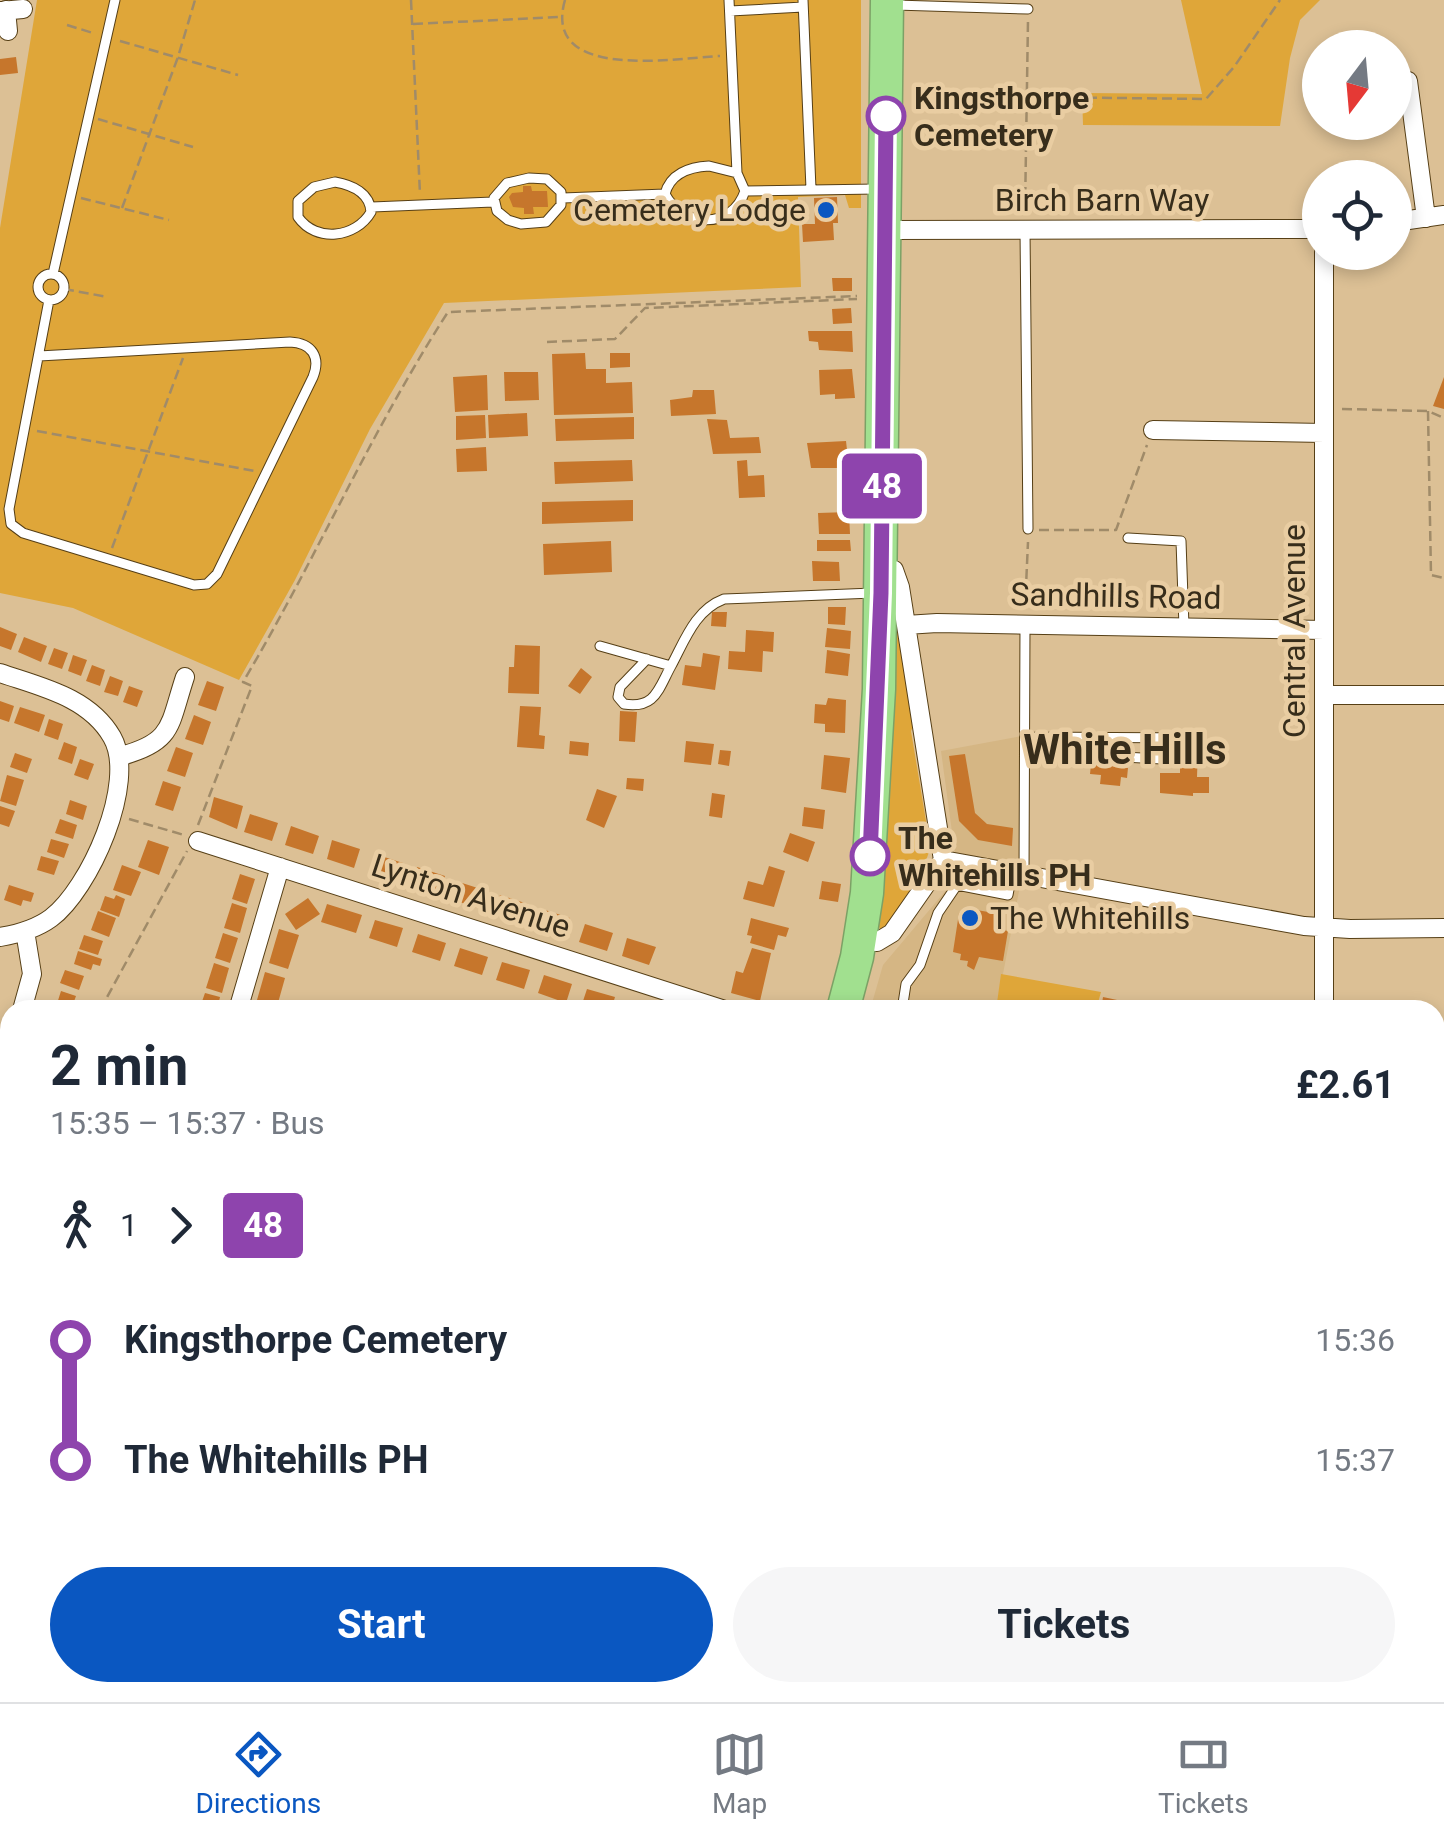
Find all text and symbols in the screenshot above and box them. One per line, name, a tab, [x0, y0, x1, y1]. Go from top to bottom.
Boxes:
north arrow	[1302, 30, 1412, 140]
map controls	[1302, 30, 1412, 270]
place label: Kingsthorpe Cemetery	[914, 79, 1089, 154]
marker: Kingsthorpe Cemetery	[867, 97, 905, 135]
button: locate	[1302, 160, 1412, 270]
street label: Birch Barn Way	[995, 181, 1209, 219]
place label: Cemetery Lodge	[573, 191, 806, 229]
marker: Cemetery Lodge	[815, 199, 837, 221]
line badge: 48	[837, 454, 927, 518]
text: 48	[862, 466, 902, 507]
street label: Central Avenue	[1275, 524, 1313, 738]
street label: Sandhills Road	[1010, 575, 1222, 617]
district label: White Hills	[1023, 725, 1227, 774]
place label: The Whitehills PH	[898, 819, 1091, 894]
marker: The Whitehills PH	[851, 837, 889, 875]
street label: Lynton Avenue	[367, 846, 575, 946]
place label: The Whitehills	[990, 899, 1190, 937]
marker: The Whitehills	[959, 907, 981, 929]
text: 2 min	[50, 1034, 188, 1098]
text: £2.61	[1296, 1063, 1395, 1107]
text: 15:35 – 15:37 · Bus	[50, 1104, 325, 1142]
icon: walk	[50, 1198, 105, 1253]
icon: forward	[153, 1198, 208, 1253]
text: 48	[243, 1205, 283, 1246]
text: 1	[120, 1206, 138, 1244]
text: Kingsthorpe Cemetery	[124, 1318, 507, 1362]
text: 15:36	[1315, 1321, 1395, 1359]
text: The Whitehills PH	[124, 1438, 429, 1482]
text: 15:37	[1315, 1441, 1395, 1479]
button: Start	[50, 1567, 713, 1682]
button: Tickets	[733, 1567, 1395, 1682]
tab: Directions	[195, 1727, 321, 1820]
tab: Map	[712, 1727, 767, 1820]
tab: Tickets	[1158, 1727, 1249, 1820]

